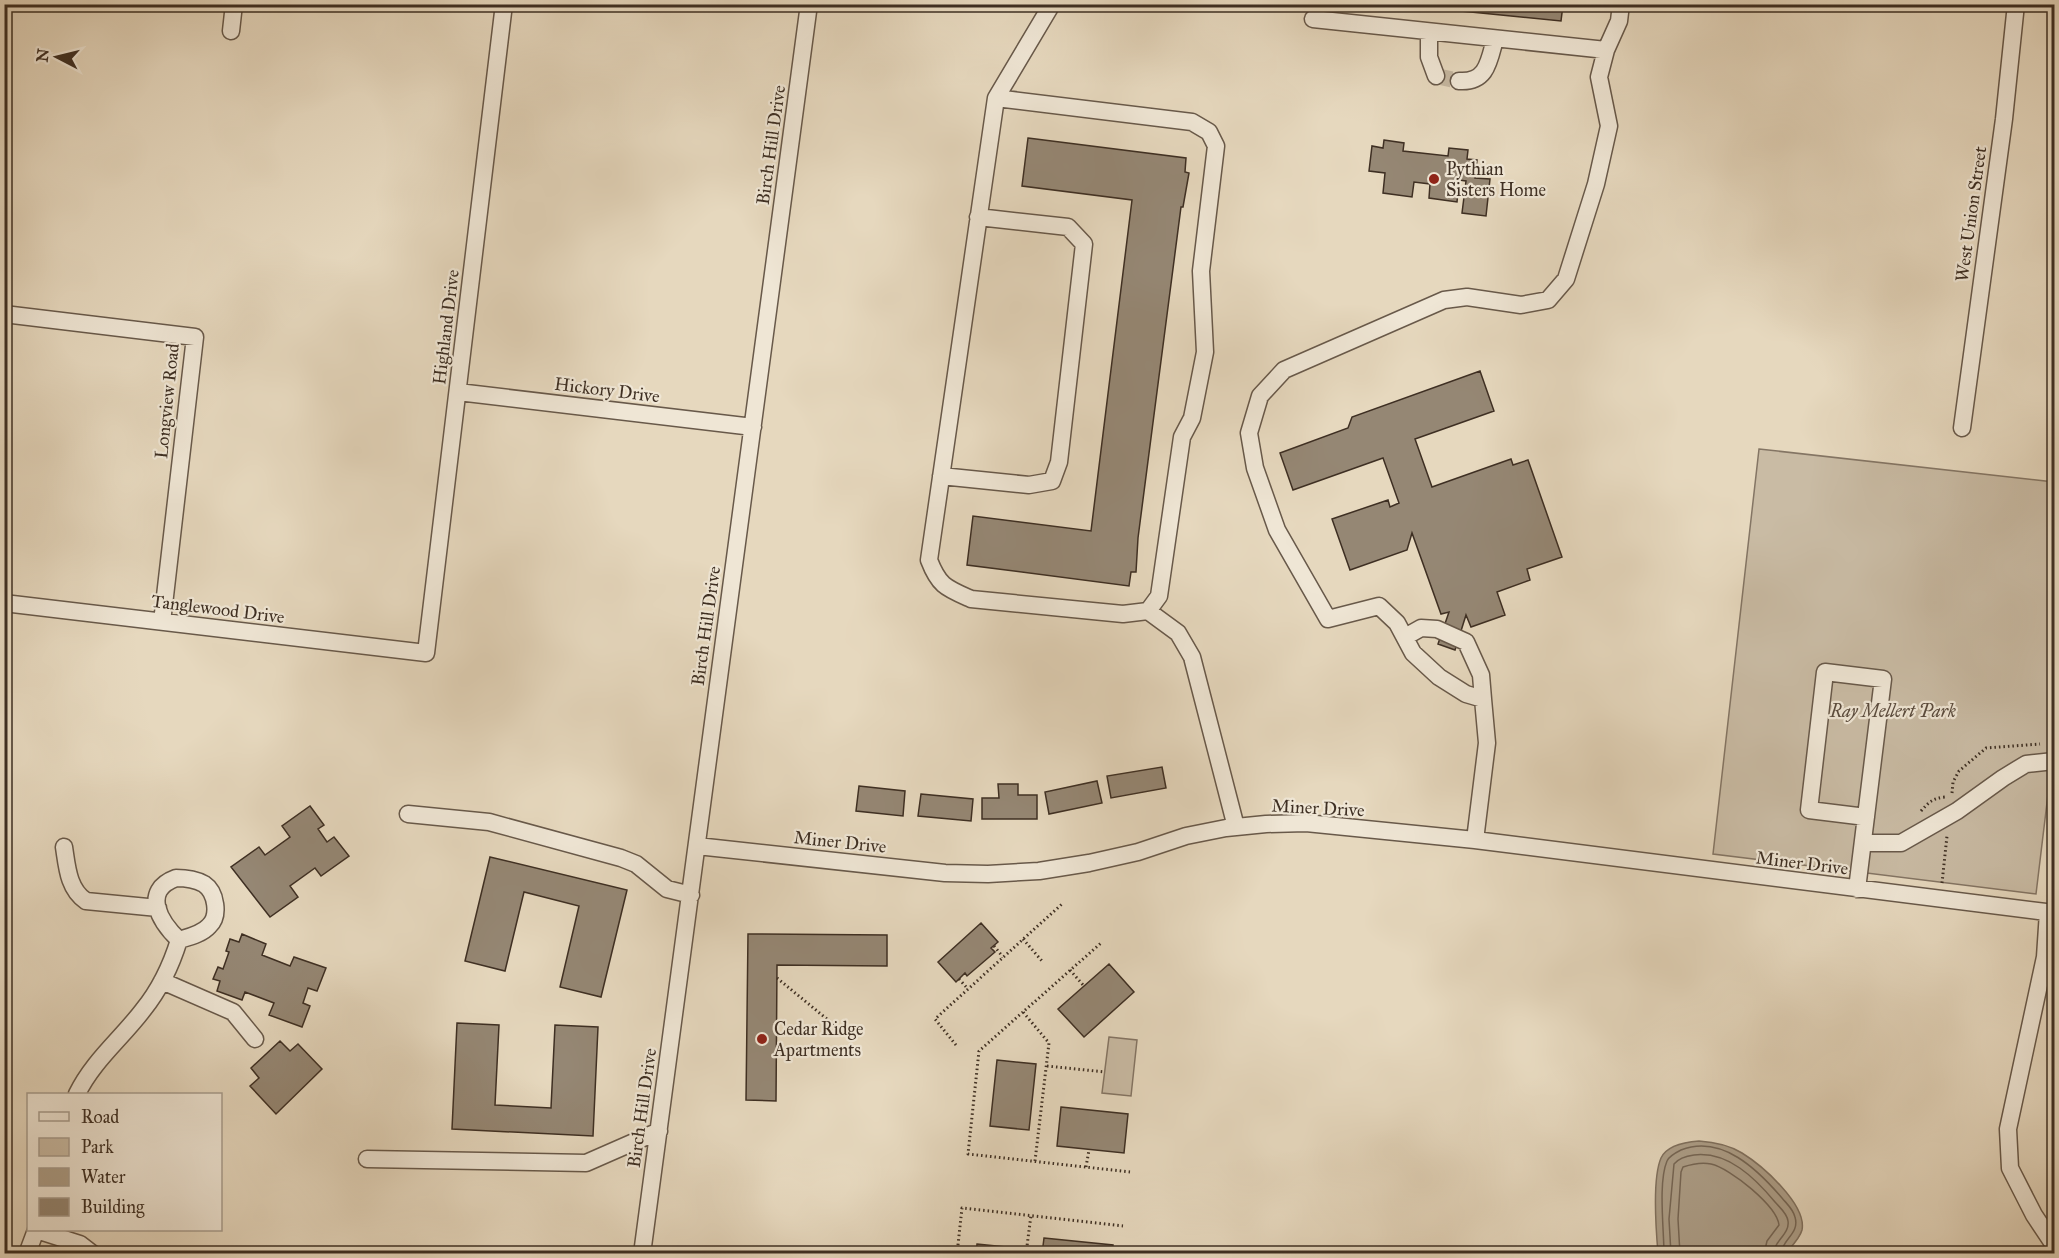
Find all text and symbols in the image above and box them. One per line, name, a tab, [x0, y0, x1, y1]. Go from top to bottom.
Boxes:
north arrow	[27, 27, 87, 87]
text: N	[32, 47, 53, 63]
street label: Birch Hill Drive	[752, 84, 790, 206]
street label: West Union Street	[1951, 144, 1991, 283]
place label: Pythian Sisters Home	[1446, 158, 1546, 201]
marker: Pythian Sisters Home	[1427, 172, 1441, 186]
street label: Highland Drive	[428, 268, 465, 386]
street label: Longview Road	[150, 342, 185, 460]
street label: Hickory Drive	[553, 373, 661, 407]
street label: Birch Hill Drive	[687, 565, 725, 687]
street label: Tanglewood Drive	[150, 590, 286, 629]
park label: Ray Mellert Park	[1829, 700, 1956, 722]
street label: Miner Drive	[1271, 795, 1365, 821]
street label: Miner Drive	[793, 826, 887, 858]
street label: Miner Drive	[1755, 846, 1849, 880]
place label: Cedar Ridge Apartments	[773, 1018, 864, 1061]
marker: Cedar Ridge Apartments	[755, 1032, 769, 1046]
street label: Birch Hill Drive	[623, 1047, 661, 1169]
legend	[27, 1093, 222, 1231]
text: Road	[81, 1106, 119, 1128]
text: Park	[81, 1136, 114, 1158]
text: Water	[81, 1166, 126, 1188]
text: Building	[81, 1196, 145, 1219]

